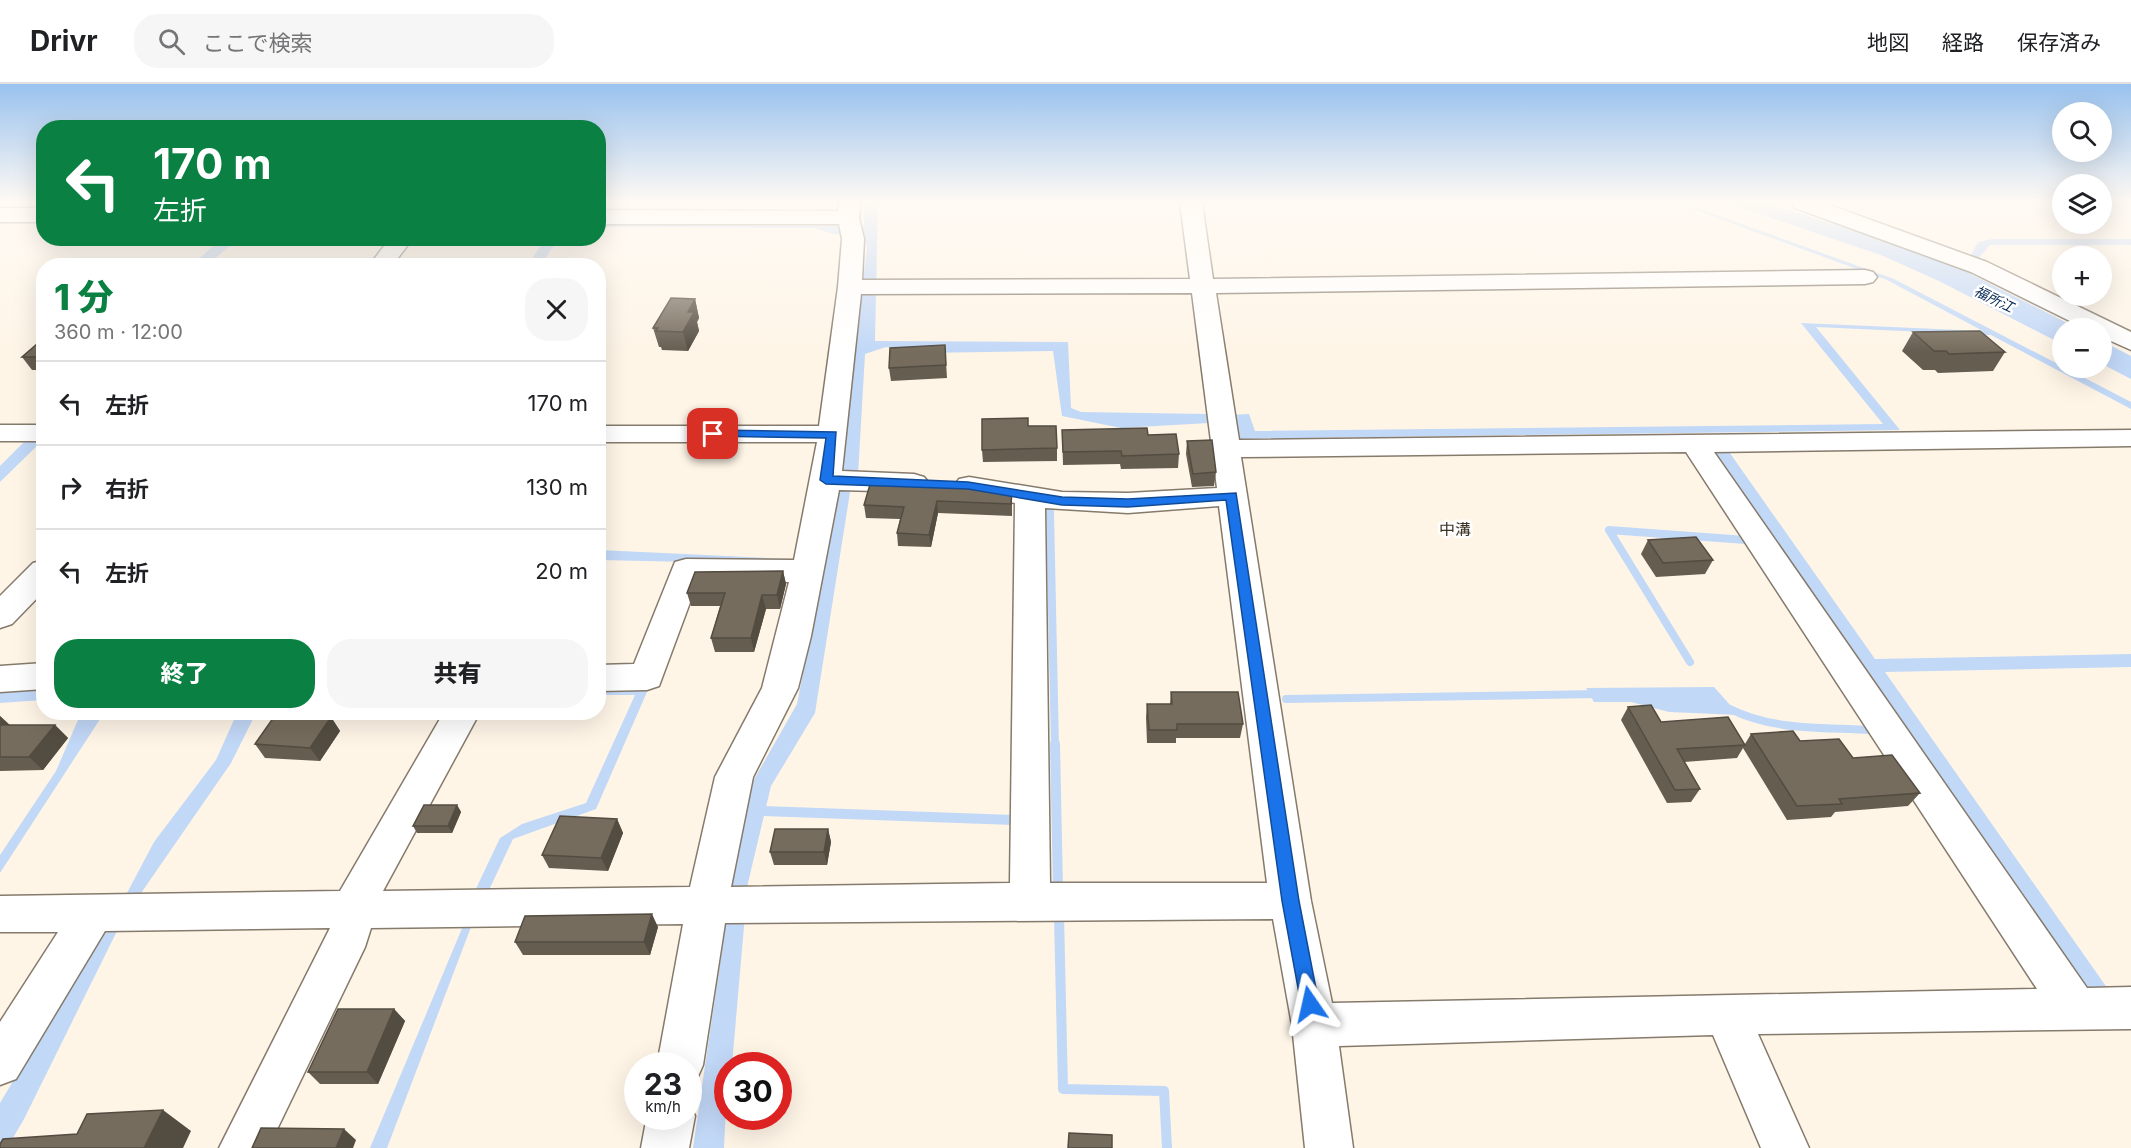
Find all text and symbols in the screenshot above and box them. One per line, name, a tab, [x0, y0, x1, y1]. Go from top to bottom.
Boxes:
search box	[134, 14, 554, 68]
text: Drivr	[30, 24, 98, 58]
icon: search	[155, 25, 188, 58]
text: ここで検索	[203, 30, 313, 56]
text: 地図	[1867, 30, 1909, 55]
text: 経路	[1942, 30, 1984, 55]
text: 保存済み	[2017, 30, 2101, 55]
map controls	[2052, 102, 2112, 378]
button: search	[2052, 102, 2112, 162]
text: 170 m	[153, 138, 271, 189]
icon: left	[54, 144, 132, 222]
button: layers	[2052, 174, 2112, 234]
text: 左折	[153, 194, 207, 227]
button: +	[2052, 246, 2112, 306]
text: 1 分	[54, 275, 114, 319]
button: close	[525, 278, 588, 341]
water label: 福所江	[1972, 282, 2019, 316]
button: −	[2052, 318, 2112, 378]
text: 360 m · 12:00	[54, 320, 183, 344]
icon: left	[54, 387, 87, 420]
text: 170 m	[528, 390, 588, 416]
text: 左折	[105, 392, 149, 418]
pin	[687, 408, 738, 459]
icon: arrive	[696, 417, 729, 450]
icon: right	[54, 471, 87, 504]
text: 130 m	[526, 474, 588, 500]
text: 右折	[105, 476, 149, 502]
district label: 中溝	[1439, 519, 1471, 539]
icon: left	[54, 555, 87, 588]
text: 20 m	[535, 558, 588, 584]
text: 左折	[105, 560, 149, 586]
button: 終了	[54, 639, 315, 708]
button: 共有	[327, 639, 588, 708]
position arrow	[1278, 972, 1342, 1036]
speed limit sign: 30	[714, 1052, 792, 1130]
text: 23	[644, 1066, 682, 1102]
text: km/h	[645, 1097, 681, 1116]

